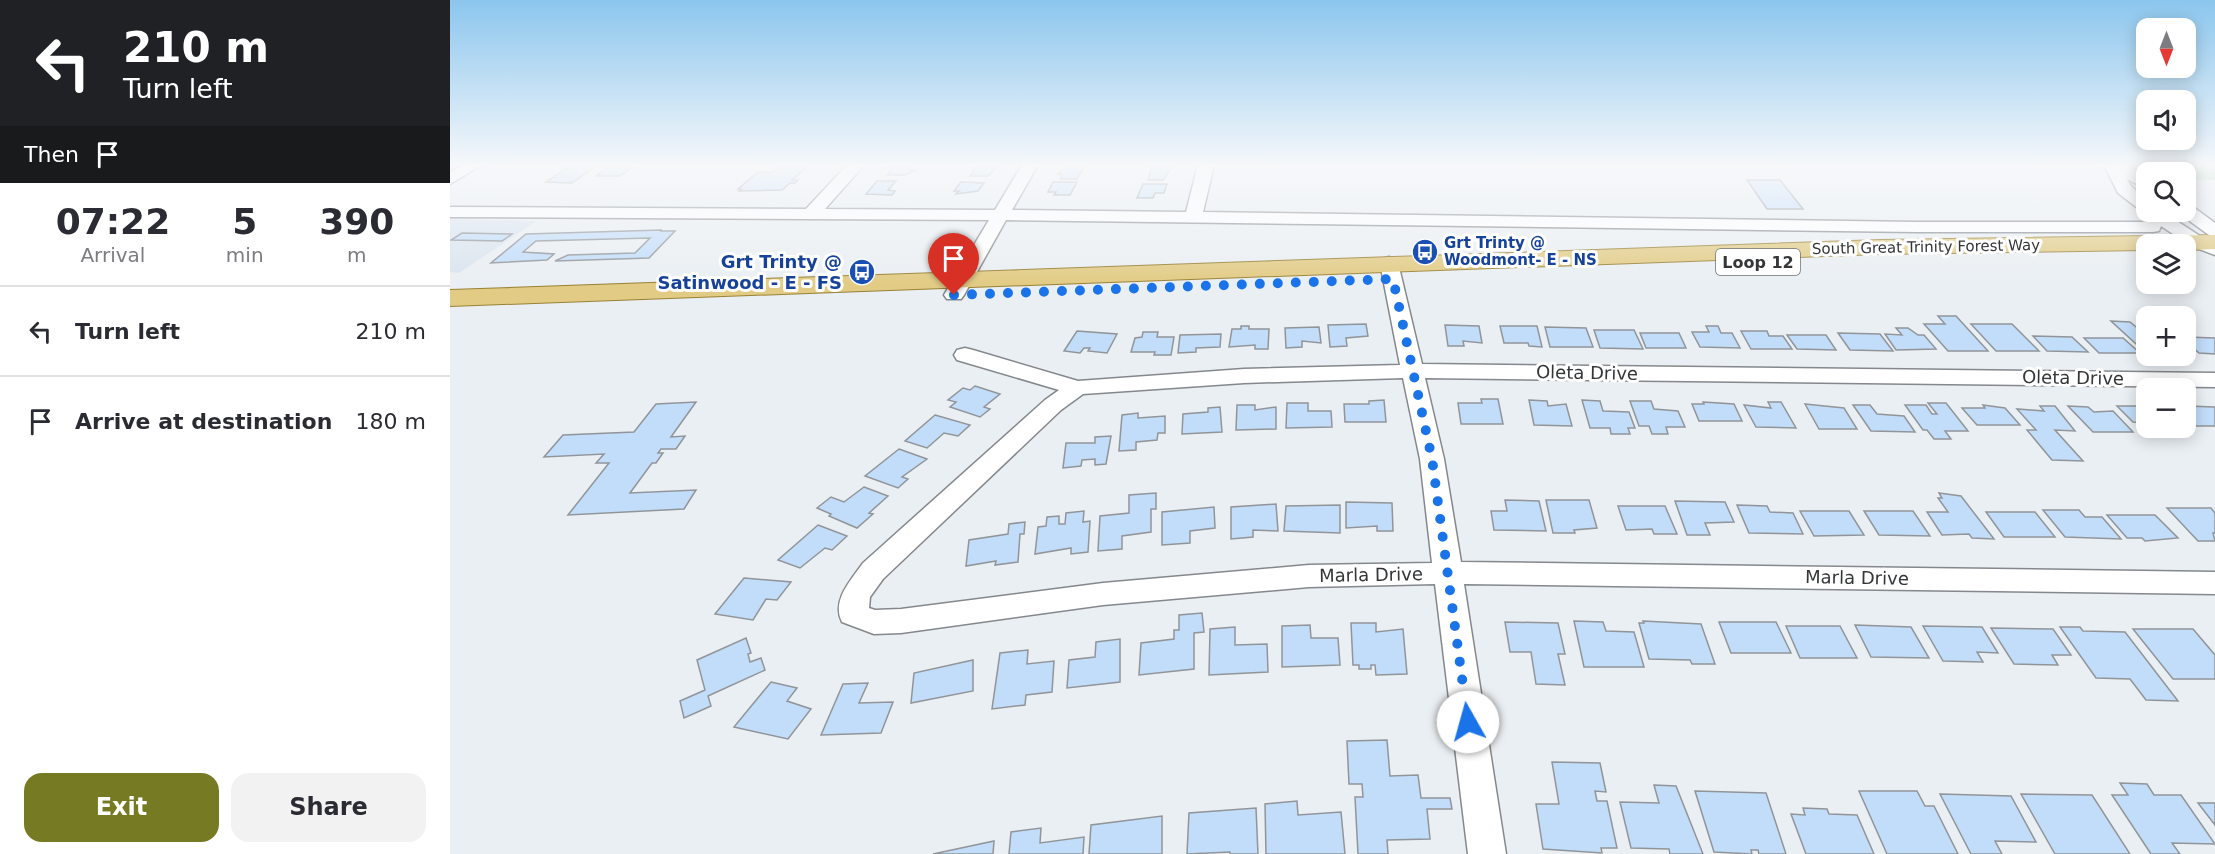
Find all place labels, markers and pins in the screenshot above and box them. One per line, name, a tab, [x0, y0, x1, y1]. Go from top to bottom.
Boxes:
pin	[928, 233, 979, 295]
place label: Grt Trinty @ Woodmont- E - NS	[1444, 234, 1597, 269]
bus stop icon: Grt Trinty @ Woodmont- E - NS	[1410, 237, 1440, 267]
place label: Grt Trinty @ Satinwood - E - FS	[657, 251, 842, 293]
bus stop icon: Grt Trinty @ Satinwood - E - FS	[847, 257, 877, 287]

